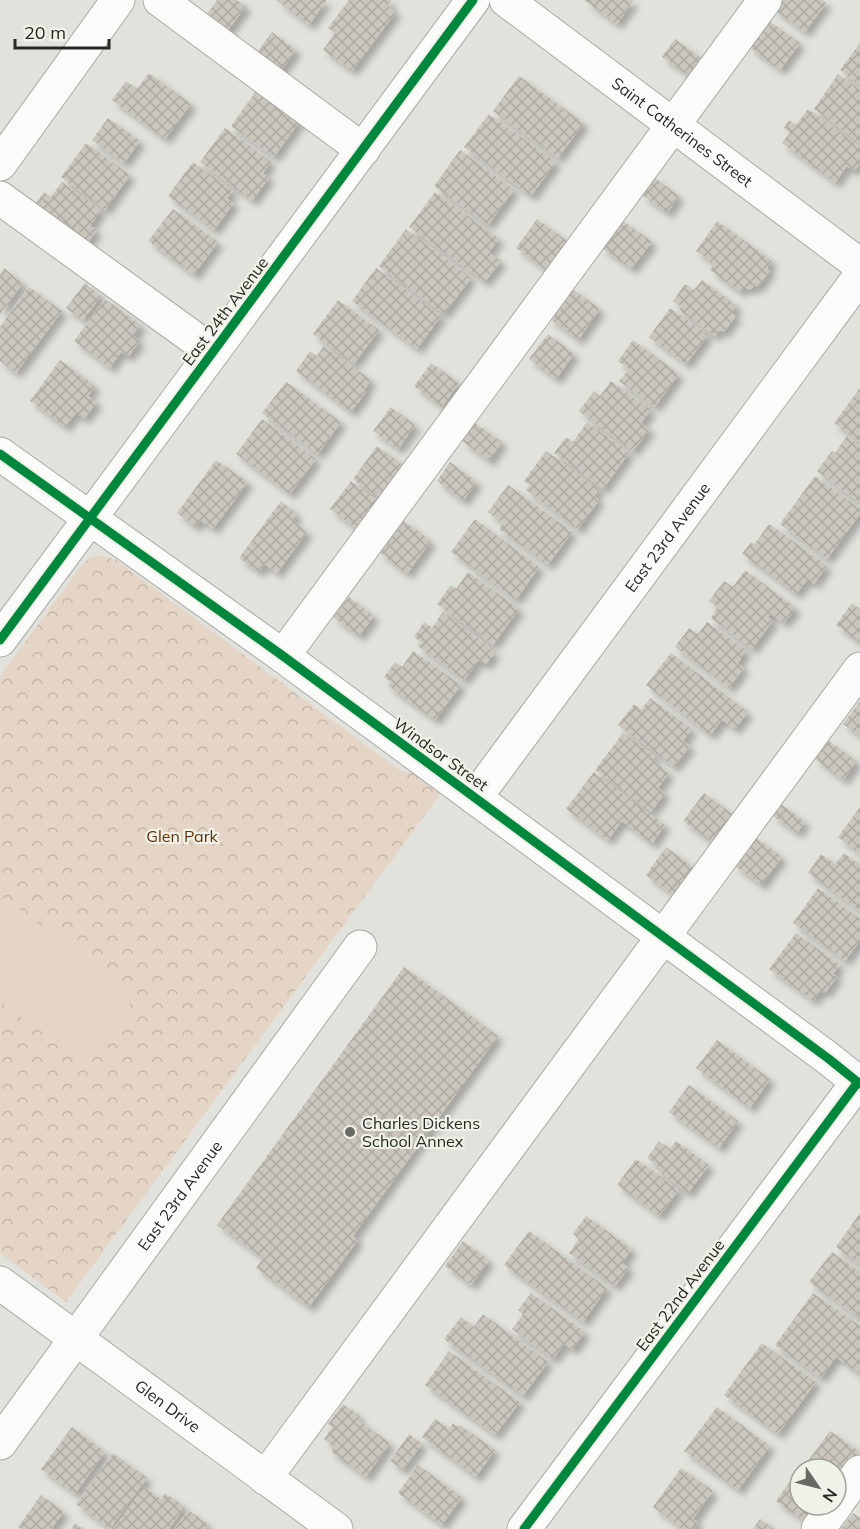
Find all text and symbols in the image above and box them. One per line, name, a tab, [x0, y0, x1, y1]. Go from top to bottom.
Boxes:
scale bar	[15, 12, 110, 50]
text: 20 m	[24, 21, 66, 44]
street label: Saint Catherines Street	[608, 73, 757, 191]
street label: East 24th Avenue	[178, 253, 272, 369]
street label: East 23rd Avenue	[620, 479, 714, 596]
street label: Windsor Street	[390, 713, 492, 795]
park label: Glen Park	[146, 826, 218, 846]
place label: Charles Dickens School Annex	[362, 1113, 480, 1151]
marker: Charles Dickens School Annex	[343, 1125, 357, 1139]
street label: East 23rd Avenue	[133, 1136, 226, 1254]
street label: East 22nd Avenue	[632, 1235, 728, 1355]
street label: Glen Drive	[131, 1375, 205, 1437]
north arrow	[788, 1457, 848, 1517]
text: N	[819, 1485, 842, 1506]

